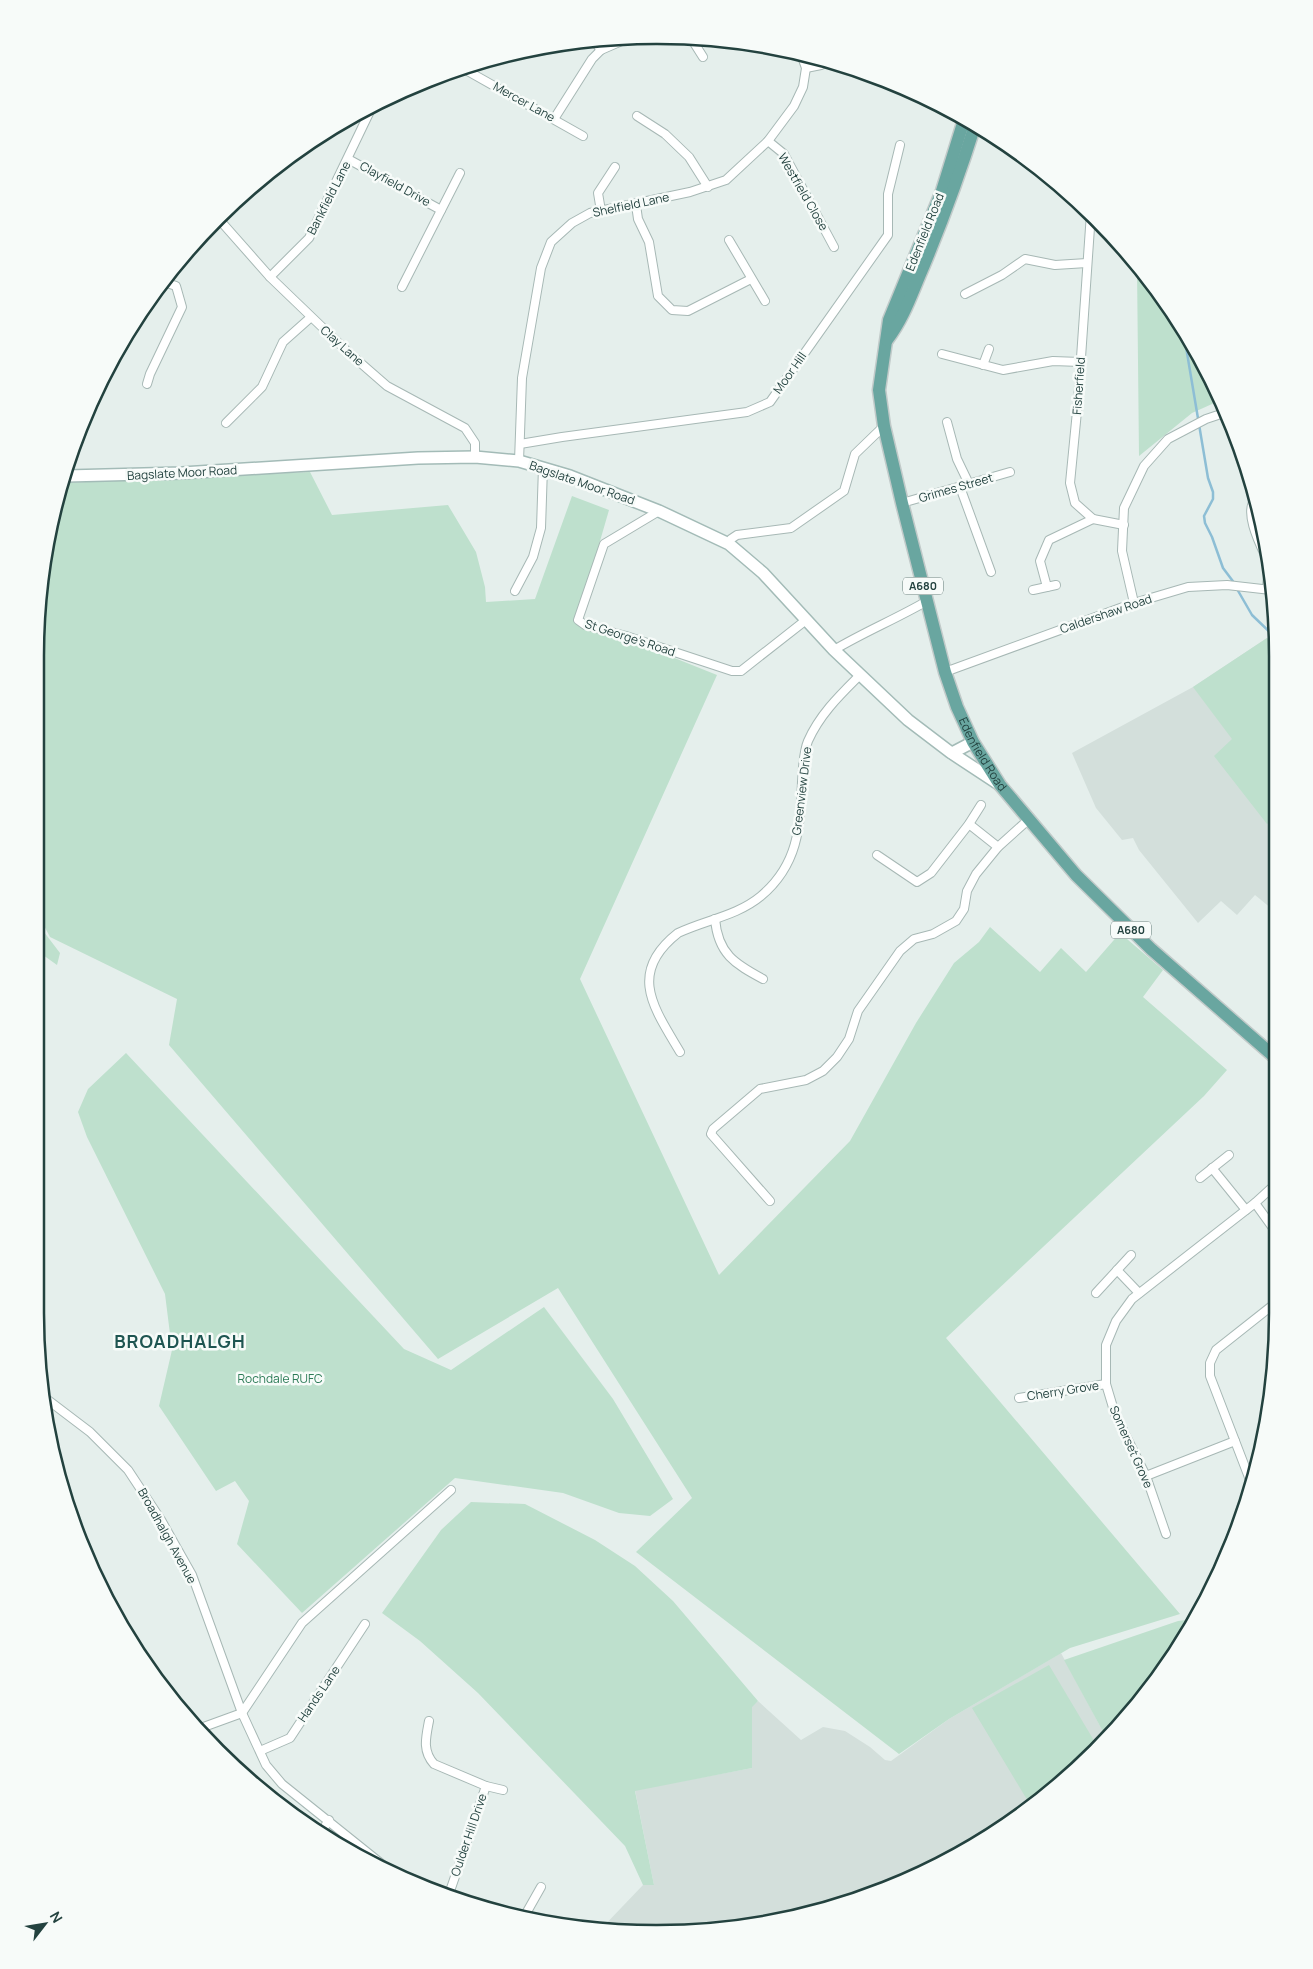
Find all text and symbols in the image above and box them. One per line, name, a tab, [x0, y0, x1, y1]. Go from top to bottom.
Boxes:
street label: Mercer Lane	[490, 78, 558, 126]
street label: Westfield Close	[774, 150, 833, 234]
street label: Clayfield Drive	[357, 157, 434, 210]
street label: Bankfield Lane	[303, 158, 354, 238]
street label: Shelfield Lane	[591, 188, 671, 221]
street label: Edenfield Road	[901, 190, 948, 273]
street label: Clay Lane	[317, 321, 368, 370]
street label: Moor Hill	[769, 348, 810, 397]
street label: Fisherfield	[1068, 357, 1089, 415]
street label: Bagslate Moor Road	[527, 457, 637, 509]
street label: Bagslate Moor Road	[126, 461, 238, 484]
street label: Grimes Street	[917, 469, 995, 506]
road number: A680	[903, 578, 943, 594]
street label: Caldershaw Road	[1058, 590, 1154, 637]
street label: St George's Road	[583, 615, 678, 660]
street label: Edenfield Road	[955, 714, 1011, 795]
street label: Greenview Drive	[788, 746, 815, 836]
road number: A680	[1111, 922, 1151, 938]
district label: BROADHALGH	[114, 1329, 246, 1353]
park label: Rochdale RUFC	[237, 1370, 323, 1387]
street label: Cherry Grove	[1026, 1376, 1100, 1405]
street label: Somerset Grove	[1106, 1403, 1157, 1491]
street label: Broadhalgh Avenue	[134, 1485, 201, 1587]
street label: Hands Lane	[293, 1662, 344, 1725]
street label: Oulder Hill Drive	[446, 1791, 491, 1879]
north arrow	[20, 1899, 70, 1949]
text: N	[46, 1908, 67, 1926]

